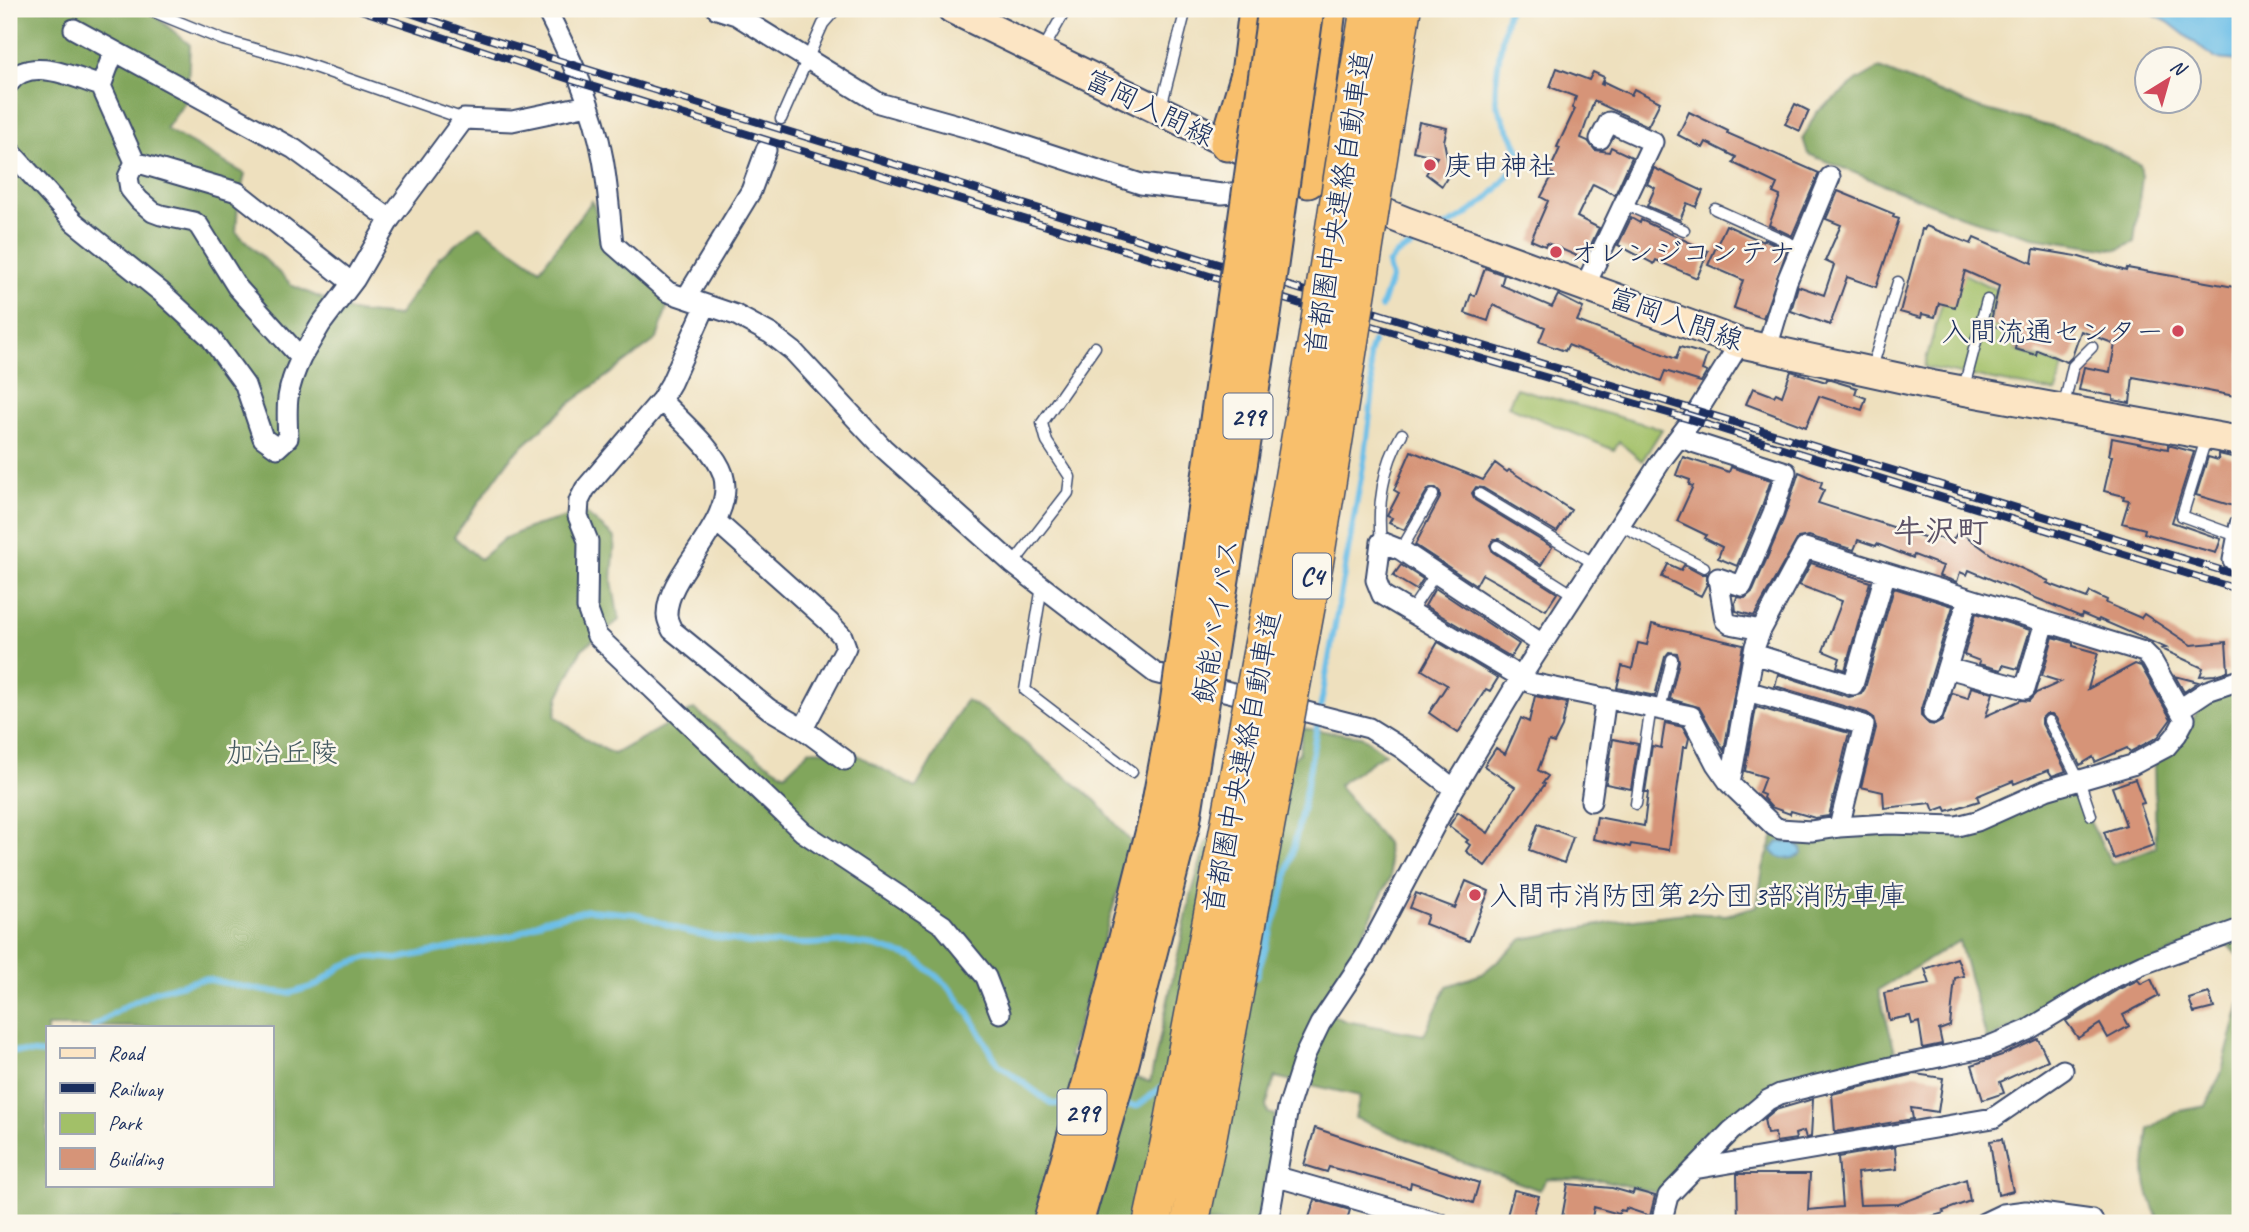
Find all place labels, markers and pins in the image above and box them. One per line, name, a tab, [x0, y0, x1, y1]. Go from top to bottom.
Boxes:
place label: 庚申神社	[1444, 148, 1556, 183]
marker: 庚申神社	[1422, 157, 1438, 173]
place label: オレンジコンテナ	[1570, 235, 1796, 270]
marker: オレンジコンテナ	[1548, 244, 1564, 260]
place label: 入間流通センター	[1941, 314, 2164, 349]
marker: 入間流通センター	[2170, 323, 2186, 339]
place label: 入間市消防団第2分団3部消防車庫	[1489, 878, 1906, 913]
marker: 入間市消防団第2分団3部消防車庫	[1467, 887, 1483, 903]

